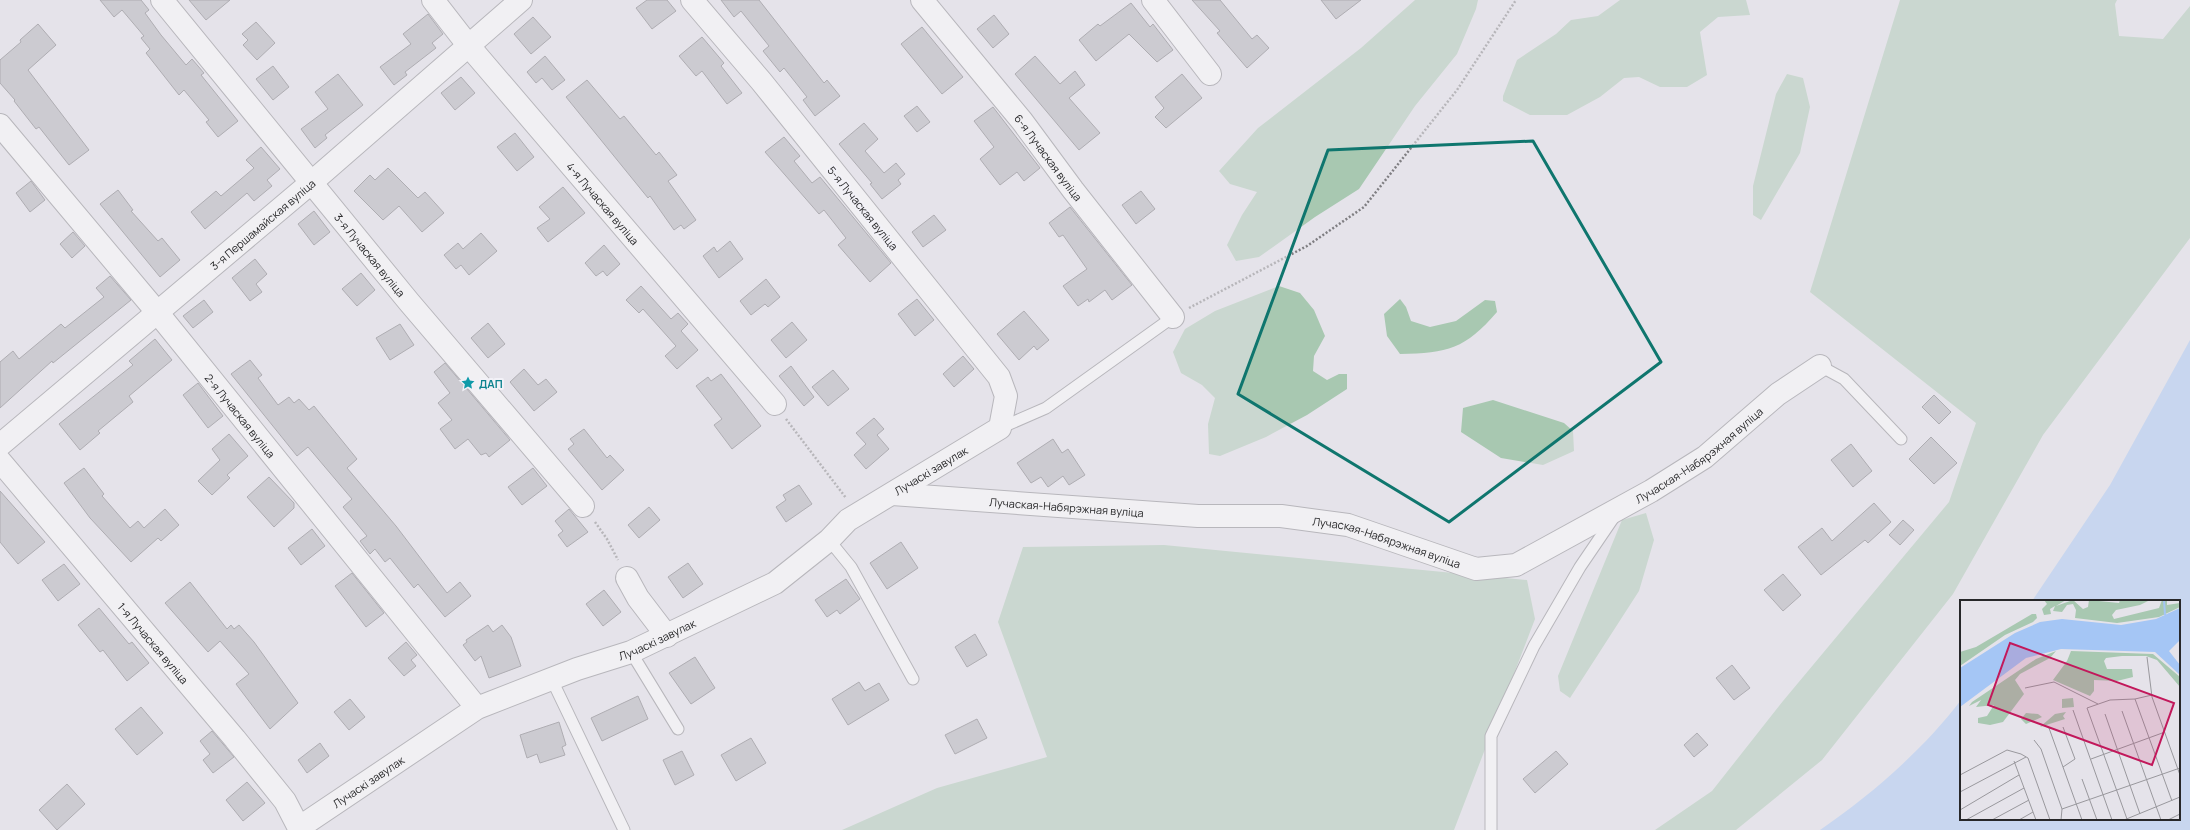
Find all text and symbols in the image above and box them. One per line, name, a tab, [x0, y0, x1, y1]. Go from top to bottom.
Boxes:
street label: 6-я Лучаская вуліца	[1012, 111, 1086, 204]
street label: 4-я Лучаская вуліца	[564, 159, 643, 248]
street label: 5-я Лучаская вуліца	[824, 163, 902, 253]
street label: 3-я Першамайская вуліца	[206, 175, 318, 273]
street label: 3-я Лучаская вуліца	[332, 210, 409, 300]
street label: 2-я Лучаская вуліца	[202, 370, 279, 461]
place icon: ДАП	[460, 375, 476, 391]
place label: ДАП	[479, 376, 503, 391]
street label: Лучаская-Набярэжная вуліца	[1632, 403, 1766, 506]
street label: Лучаскі завулак	[891, 442, 970, 498]
street label: Лучаская-Набярэжная вуліца	[989, 494, 1144, 520]
street label: Лучаская-Набярэжная вуліца	[1312, 513, 1463, 571]
street label: 1-я Лучаская вуліца	[115, 599, 192, 687]
inset map	[1960, 600, 2180, 820]
street label: Лучаскі завулак	[617, 615, 698, 663]
street label: Лучаскі завулак	[329, 752, 407, 811]

